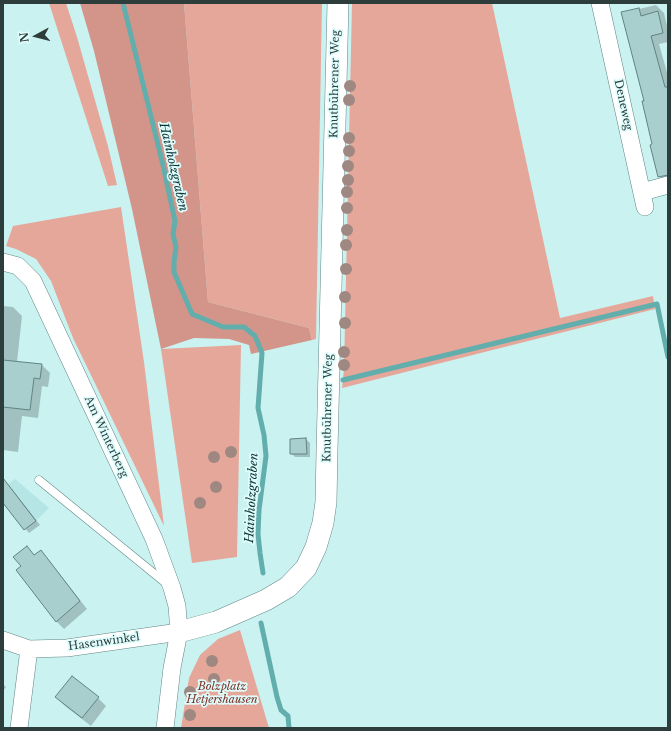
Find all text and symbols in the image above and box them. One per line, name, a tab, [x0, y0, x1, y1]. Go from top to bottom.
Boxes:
north arrow	[16, 16, 56, 56]
street label: Knutbührener Weg	[327, 30, 343, 138]
text: N	[17, 31, 32, 43]
street label: Deneweg	[611, 78, 635, 132]
water label: Hainholzgraben	[156, 121, 190, 213]
street label: Knutbührener Weg	[320, 354, 336, 462]
street label: Am Winterberg	[81, 394, 131, 480]
water label: Hainholzgraben	[242, 453, 262, 543]
street label: Hasenwinkel	[67, 630, 141, 654]
park label: Bolzplatz Hetjershausen	[186, 680, 258, 706]

